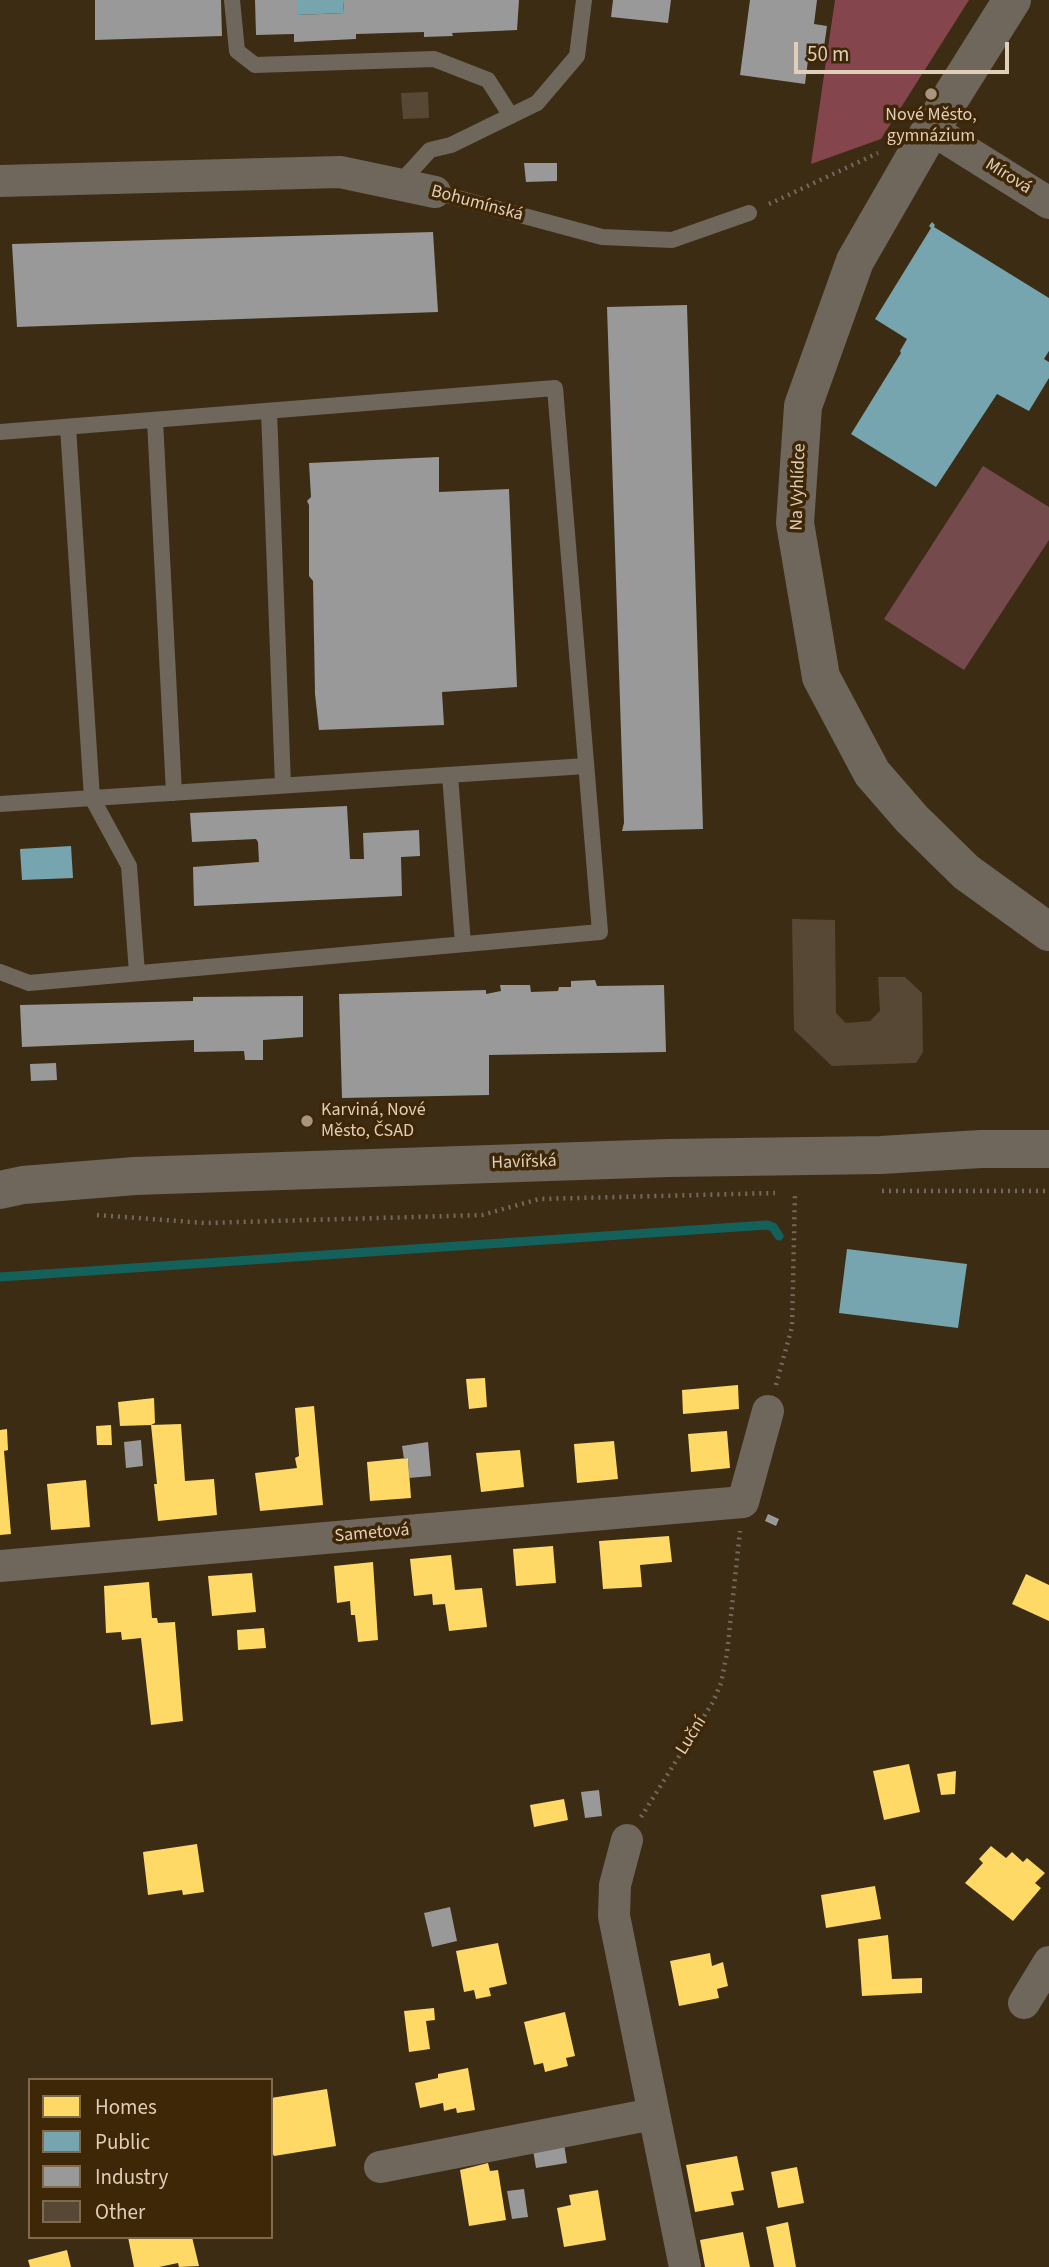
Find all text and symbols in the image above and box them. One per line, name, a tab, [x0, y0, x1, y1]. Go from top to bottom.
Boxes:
scale bar	[797, 28, 1012, 72]
text: 50 m	[807, 39, 849, 69]
marker: Nové Město, gymnázium	[923, 86, 939, 102]
place label: Nové Město, gymnázium	[885, 105, 977, 148]
street label: Mírová	[981, 154, 1035, 200]
street label: Bohumínská	[429, 181, 525, 227]
street label: Na Vyhlídce	[787, 443, 811, 531]
place label: Karviná, Nové Město, ČSAD	[321, 1100, 426, 1142]
marker: Karviná, Nové Město, ČSAD	[299, 1113, 315, 1129]
street label: Havířská	[491, 1151, 557, 1175]
street label: Sametová	[334, 1520, 410, 1548]
street label: Luční	[672, 1713, 712, 1759]
legend	[28, 2078, 273, 2239]
text: Homes	[95, 2092, 157, 2122]
text: Public	[95, 2127, 150, 2157]
text: Industry	[95, 2162, 168, 2192]
text: Other	[95, 2197, 145, 2227]

